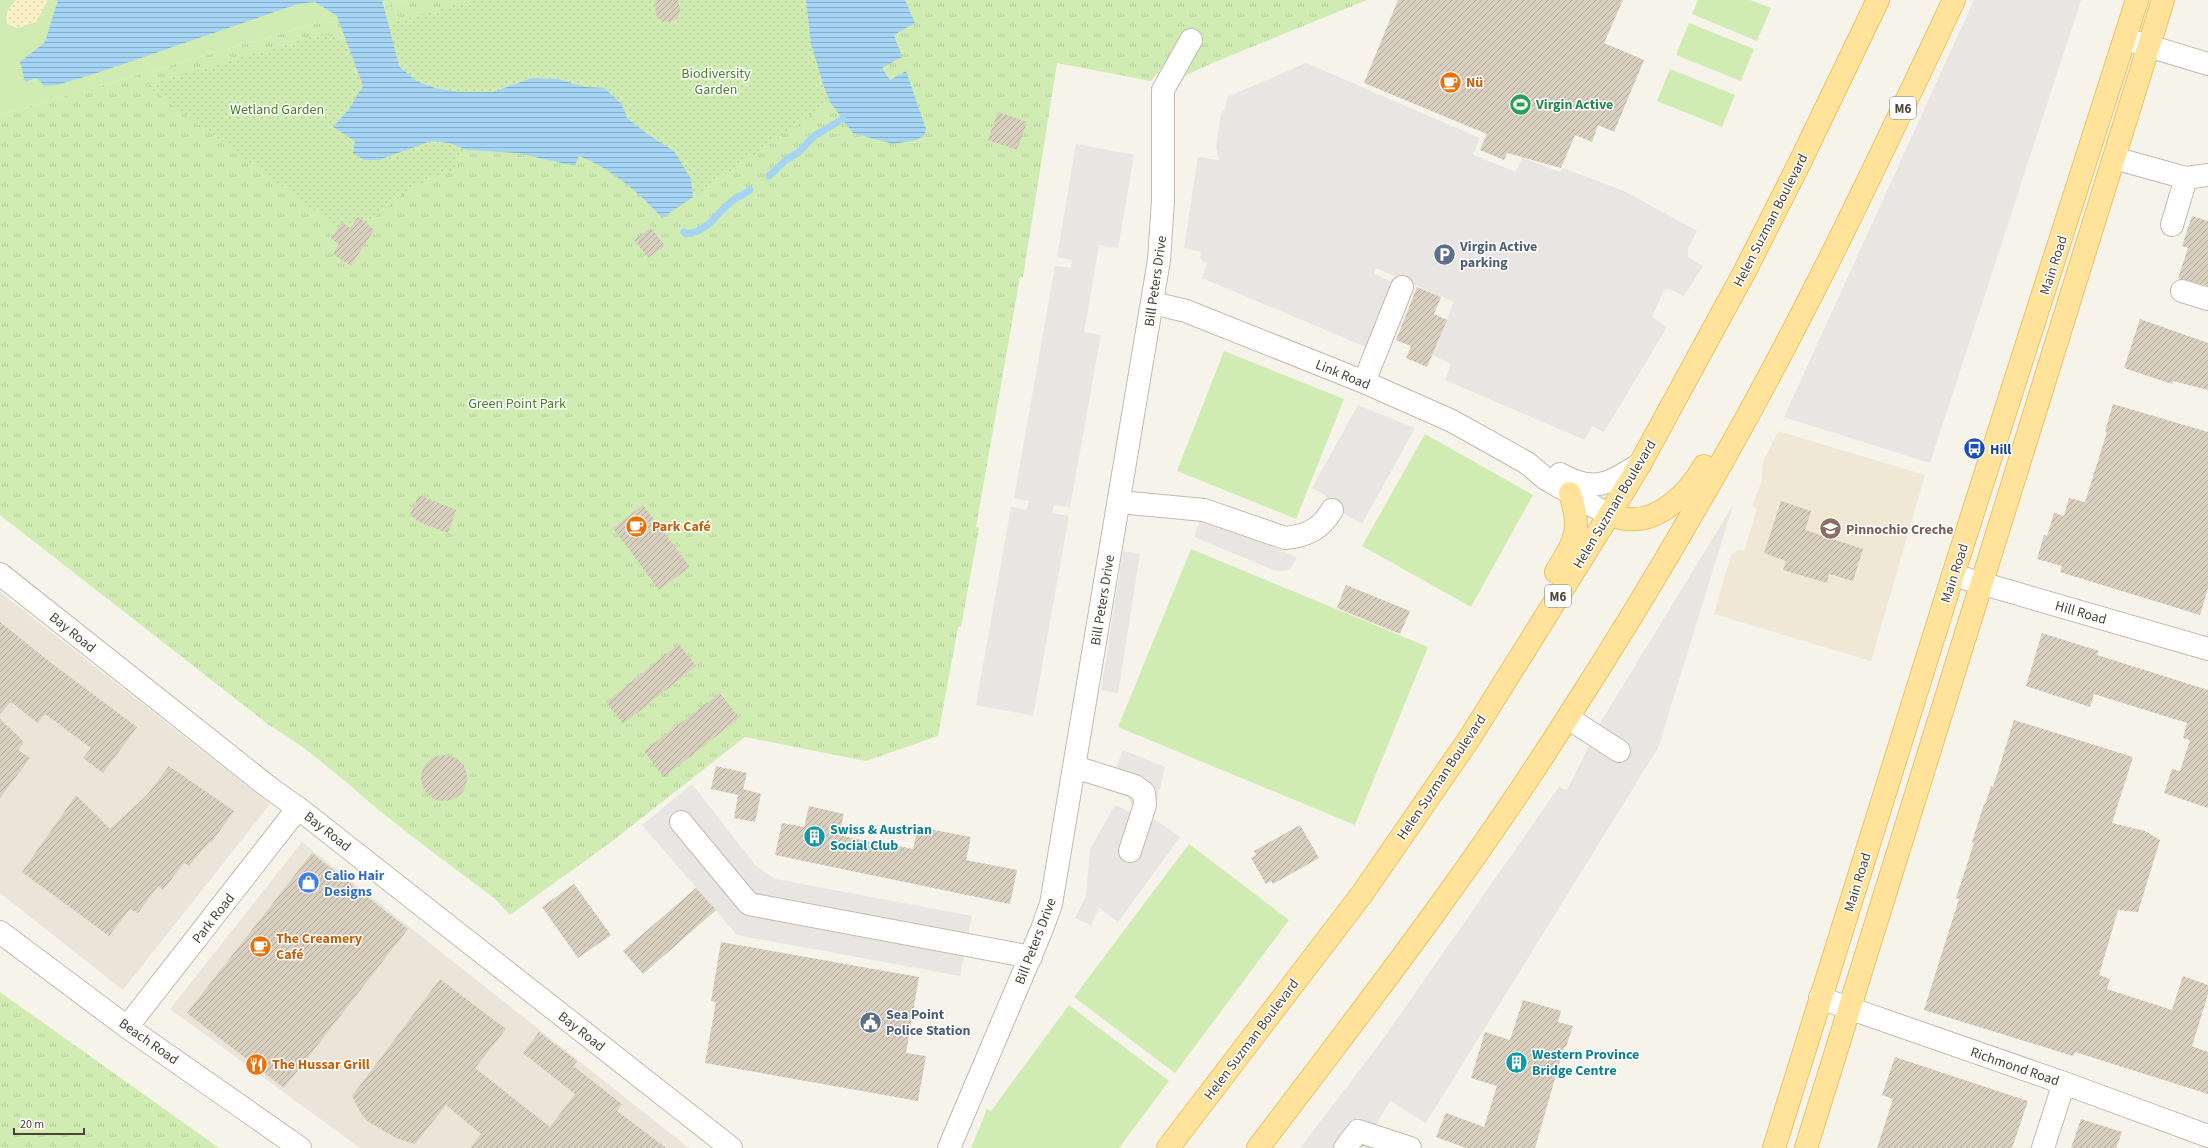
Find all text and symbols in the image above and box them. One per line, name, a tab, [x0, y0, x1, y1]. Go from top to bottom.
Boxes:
park label: Biodiversity Garden	[681, 64, 751, 100]
cafe icon: Nü	[1438, 69, 1464, 95]
place label: Nü	[1466, 73, 1483, 93]
sports icon: Virgin Active	[1508, 91, 1534, 117]
place label: Virgin Active	[1535, 95, 1613, 115]
road number: M6	[1890, 97, 1916, 119]
park label: Wetland Garden	[230, 100, 324, 120]
street label: Helen Suzman Boulevard	[1729, 150, 1813, 290]
street label: Main Road	[2035, 233, 2073, 297]
street label: Bill Peters Drive	[1140, 234, 1172, 328]
place label: Virgin Active parking	[1459, 237, 1537, 273]
parking icon: Virgin Active parking	[1431, 241, 1457, 267]
street label: Link Road	[1312, 355, 1373, 395]
park label: Green Point Park	[468, 394, 566, 414]
street label: Helen Suzman Boulevard	[1568, 436, 1661, 573]
bus stop icon: Hill	[1962, 436, 1988, 462]
place label: Hill	[1990, 440, 2011, 460]
cafe icon: Park Café	[623, 513, 649, 539]
school or university icon: Pinnochio Creche	[1817, 516, 1843, 542]
place label: Park Café	[652, 517, 711, 537]
place label: Pinnochio Creche	[1846, 520, 1954, 540]
street label: Main Road	[1936, 541, 1974, 605]
street label: Bill Peters Drive	[1086, 553, 1120, 647]
road number: M6	[1545, 585, 1571, 607]
street label: Hill Road	[2053, 596, 2109, 630]
street label: Bay Road	[45, 608, 100, 658]
street label: Helen Suzman Boulevard	[1392, 711, 1491, 844]
street label: Bay Road	[300, 807, 355, 857]
place label: Swiss & Austrian Social Club	[830, 820, 932, 856]
building icon: Swiss & Austrian Social Club	[802, 824, 828, 850]
street label: Main Road	[1839, 850, 1876, 914]
place label: Calio Hair Designs	[324, 866, 385, 902]
shop icon: Calio Hair Designs	[296, 870, 322, 896]
street label: Park Road	[188, 889, 240, 948]
street label: Bill Peters Drive	[1010, 895, 1062, 988]
place label: The Creamery Café	[276, 929, 363, 965]
cafe icon: The Creamery Café	[248, 933, 274, 959]
street label: Helen Suzman Boulevard	[1200, 975, 1304, 1104]
place label: Sea Point Police Station	[886, 1005, 971, 1041]
street label: Bay Road	[554, 1007, 609, 1057]
public building icon: Sea Point Police Station	[858, 1009, 884, 1035]
street label: Beach Road	[114, 1014, 182, 1070]
street label: Richmond Road	[1968, 1042, 2062, 1092]
place label: Western Province Bridge Centre	[1532, 1045, 1639, 1081]
building icon: Western Province Bridge Centre	[1504, 1049, 1530, 1075]
restaurant icon: The Hussar Grill	[243, 1051, 269, 1077]
place label: The Hussar Grill	[272, 1055, 370, 1075]
scale bar	[14, 1110, 84, 1136]
text: 20 m	[20, 1116, 44, 1133]

